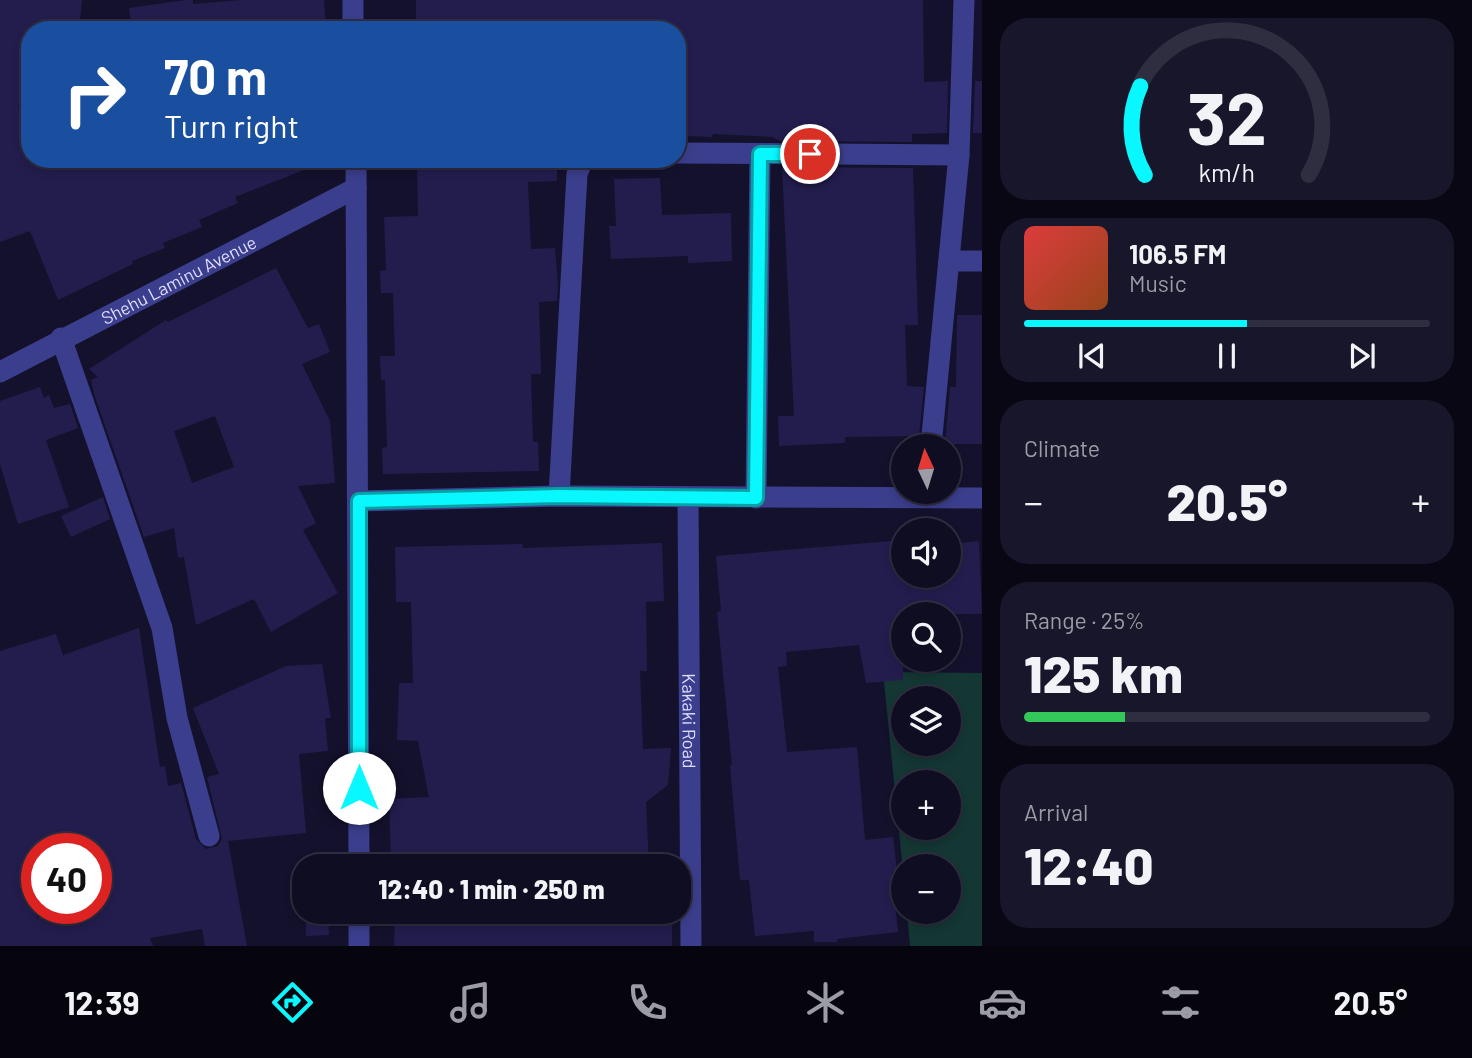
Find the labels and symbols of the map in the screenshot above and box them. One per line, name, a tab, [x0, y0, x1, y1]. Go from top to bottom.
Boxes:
pin	[780, 124, 840, 184]
street label: Shehu Laminu Avenue	[97, 230, 260, 329]
north arrow	[891, 434, 961, 504]
street label: Kakaki Road	[678, 673, 701, 769]
position arrow	[322, 751, 396, 825]
speed limit sign: 40	[21, 833, 112, 924]

